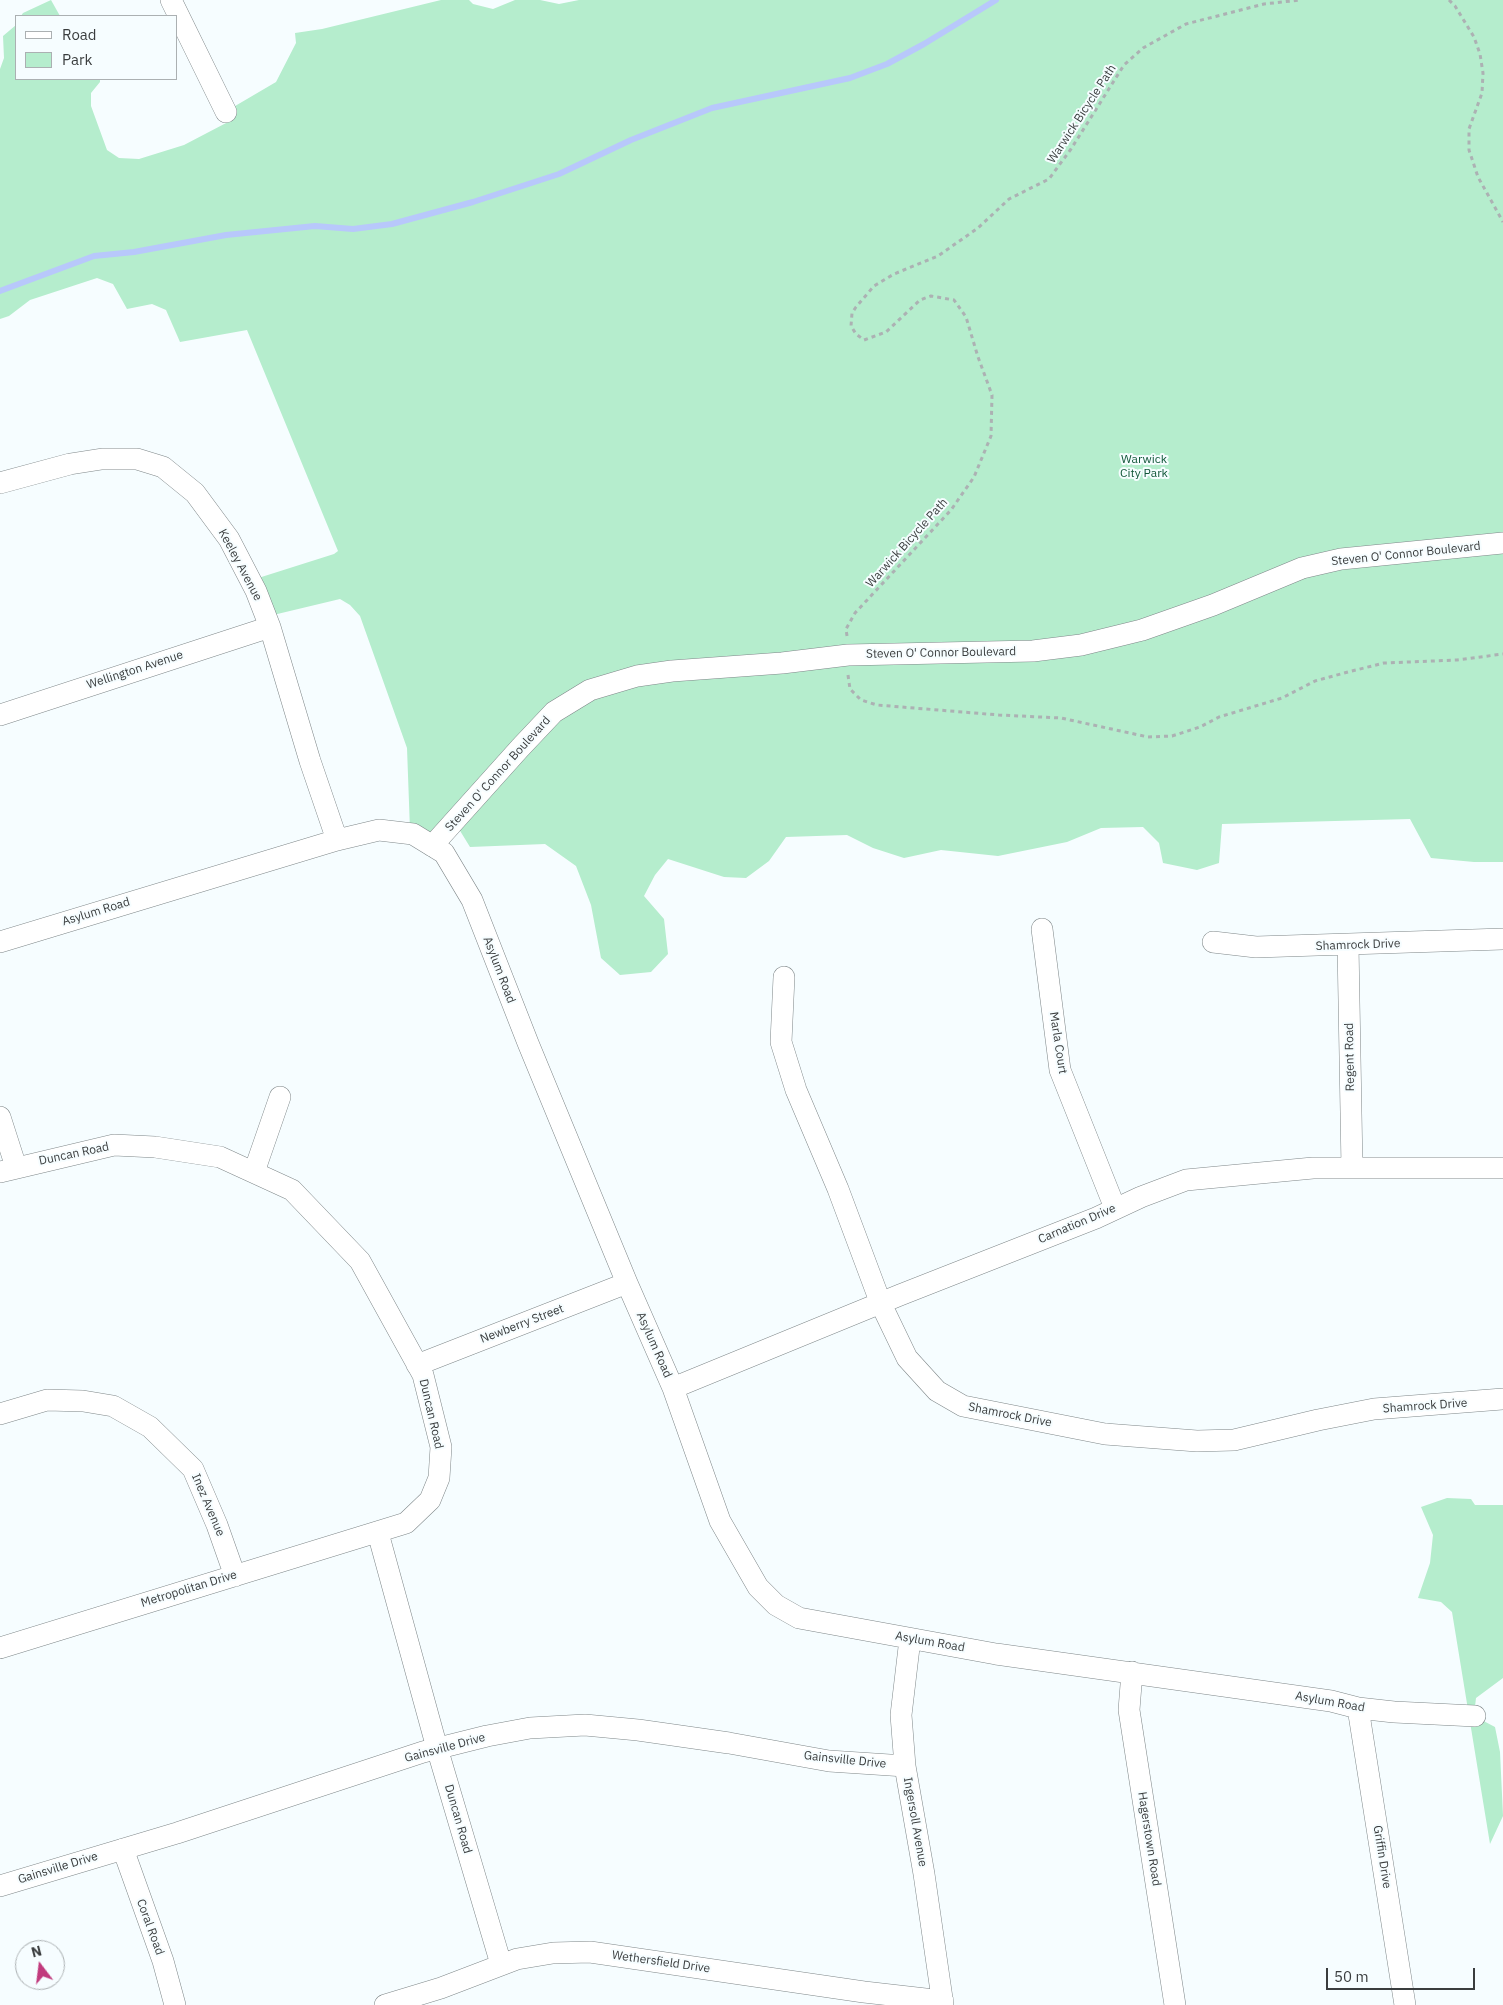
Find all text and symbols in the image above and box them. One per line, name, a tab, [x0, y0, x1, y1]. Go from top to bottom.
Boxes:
legend	[15, 15, 178, 80]
text: Road	[62, 25, 97, 44]
text: Park	[62, 50, 92, 69]
street label: Warwick Bicycle Path	[1045, 62, 1119, 166]
park label: Warwick City Park	[1120, 453, 1168, 481]
street label: Warwick Bicycle Path	[863, 495, 951, 591]
street label: Keeley Avenue	[215, 527, 265, 603]
street label: Steven O' Connor Boulevard	[1331, 539, 1481, 569]
street label: Steven O' Connor Boulevard	[866, 644, 1016, 662]
street label: Wellington Avenue	[85, 648, 185, 692]
street label: Steven O' Connor Boulevard	[442, 713, 554, 835]
street label: Asylum Road	[60, 895, 132, 929]
street label: Asylum Road	[480, 935, 518, 1005]
street label: Shamrock Drive	[1315, 936, 1401, 954]
street label: Marla Court	[1046, 1011, 1070, 1075]
street label: Regent Road	[1342, 1023, 1358, 1091]
street label: Duncan Road	[38, 1140, 110, 1168]
street label: Carnation Drive	[1036, 1201, 1118, 1247]
street label: Newberry Street	[478, 1301, 566, 1347]
street label: Asylum Road	[633, 1310, 675, 1380]
street label: Duncan Road	[416, 1378, 446, 1450]
street label: Shamrock Drive	[1382, 1396, 1468, 1416]
street label: Shamrock Drive	[967, 1400, 1053, 1430]
street label: Inez Avenue	[188, 1472, 228, 1538]
street label: Metropolitan Drive	[139, 1568, 239, 1610]
street label: Asylum Road	[894, 1629, 966, 1655]
street label: Asylum Road	[1294, 1689, 1366, 1715]
street label: Gainsville Drive	[403, 1730, 487, 1766]
street label: Gainsville Drive	[803, 1749, 887, 1771]
street label: Ingersoll Avenue	[900, 1776, 930, 1868]
street label: Duncan Road	[441, 1783, 475, 1855]
street label: Hagerstown Road	[1134, 1791, 1164, 1887]
street label: Griffin Drive	[1370, 1824, 1394, 1890]
street label: Gainsville Drive	[16, 1849, 100, 1887]
street label: Coral Road	[133, 1897, 167, 1957]
north arrow	[15, 1940, 65, 1990]
text: N	[29, 1941, 44, 1961]
street label: Wethersfield Drive	[611, 1948, 711, 1976]
scale bar	[1328, 1958, 1477, 1990]
text: 50 m	[1334, 1967, 1369, 1986]

